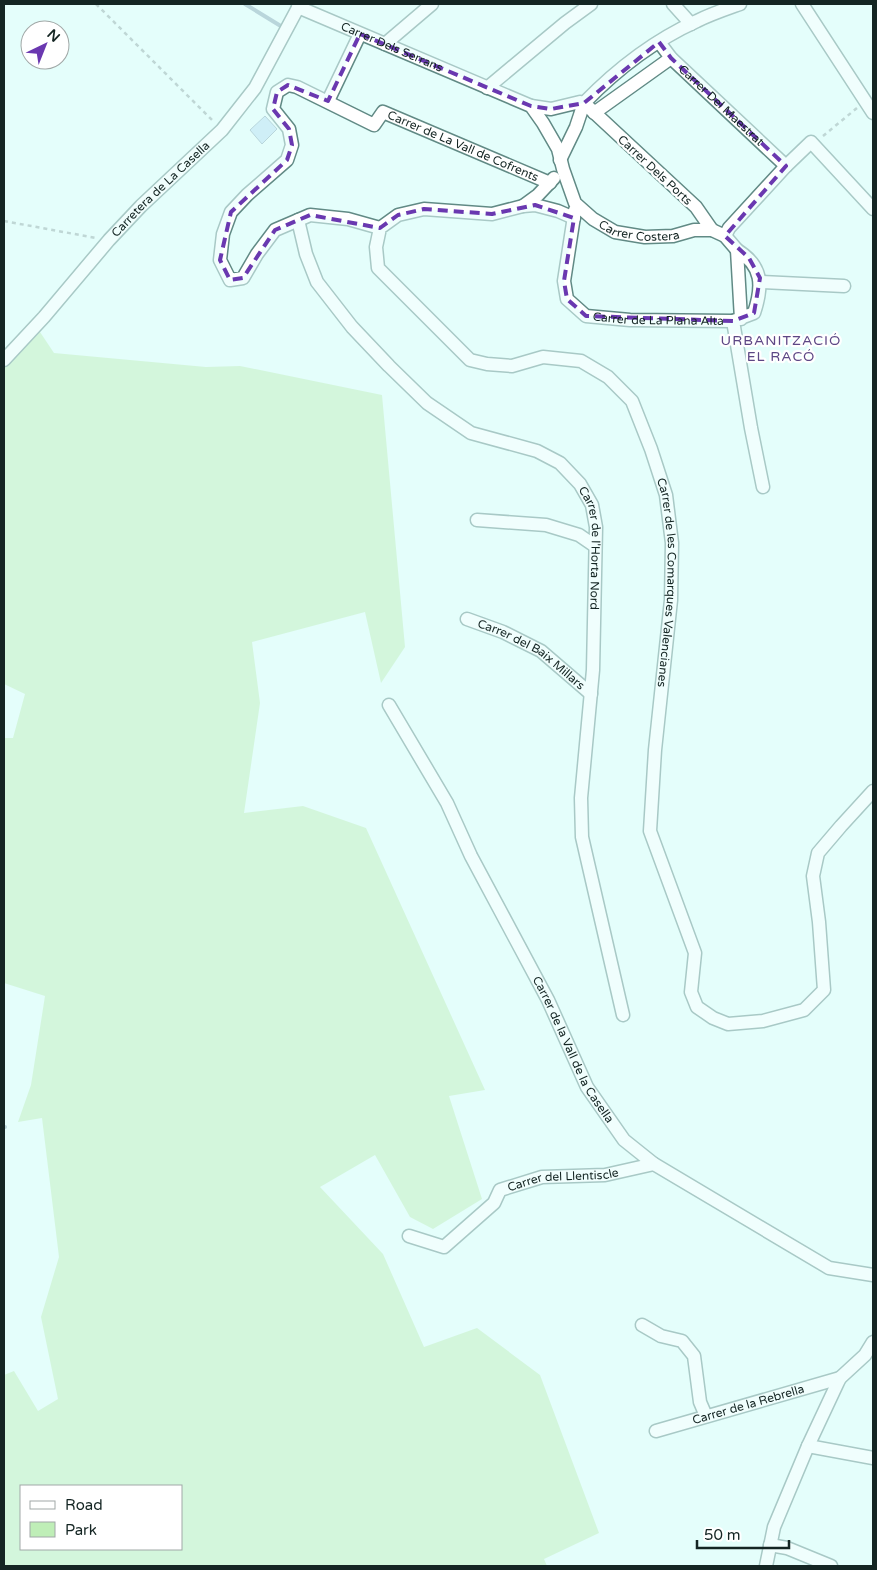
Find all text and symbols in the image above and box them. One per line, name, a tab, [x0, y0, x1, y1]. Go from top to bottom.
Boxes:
street label: Carrer Dels Serrans	[339, 19, 445, 75]
north arrow	[20, 20, 70, 70]
text: N	[44, 26, 63, 46]
street label: Carrer Del Maestrat	[676, 62, 767, 149]
street label: Carrer de La Vall de Cofrents	[385, 108, 541, 184]
street label: Carrer Dels Ports	[615, 132, 695, 208]
street label: Carretera de La Casella	[109, 138, 213, 240]
street label: Carrer Costera	[596, 217, 681, 244]
street label: Carrer de La Plana Alta	[592, 310, 724, 328]
district label: URBANITZACIÓ EL RACÓ	[721, 332, 841, 365]
street label: Carrer de les Comarques Valencianes	[654, 476, 679, 688]
street label: Carrer de l'Horta Nord	[576, 484, 603, 610]
street label: Carrer del Baix Millars	[476, 616, 588, 693]
street label: Carrer de la Vall de la Casella	[530, 974, 617, 1125]
street label: Carrer del Llentiscle	[506, 1165, 620, 1194]
street label: Carrer de la Rebrella	[691, 1382, 806, 1427]
legend	[20, 1485, 182, 1550]
text: Road	[65, 1496, 103, 1514]
scale bar	[697, 1518, 790, 1550]
text: Park	[65, 1521, 97, 1539]
text: 50 m	[704, 1526, 741, 1544]

